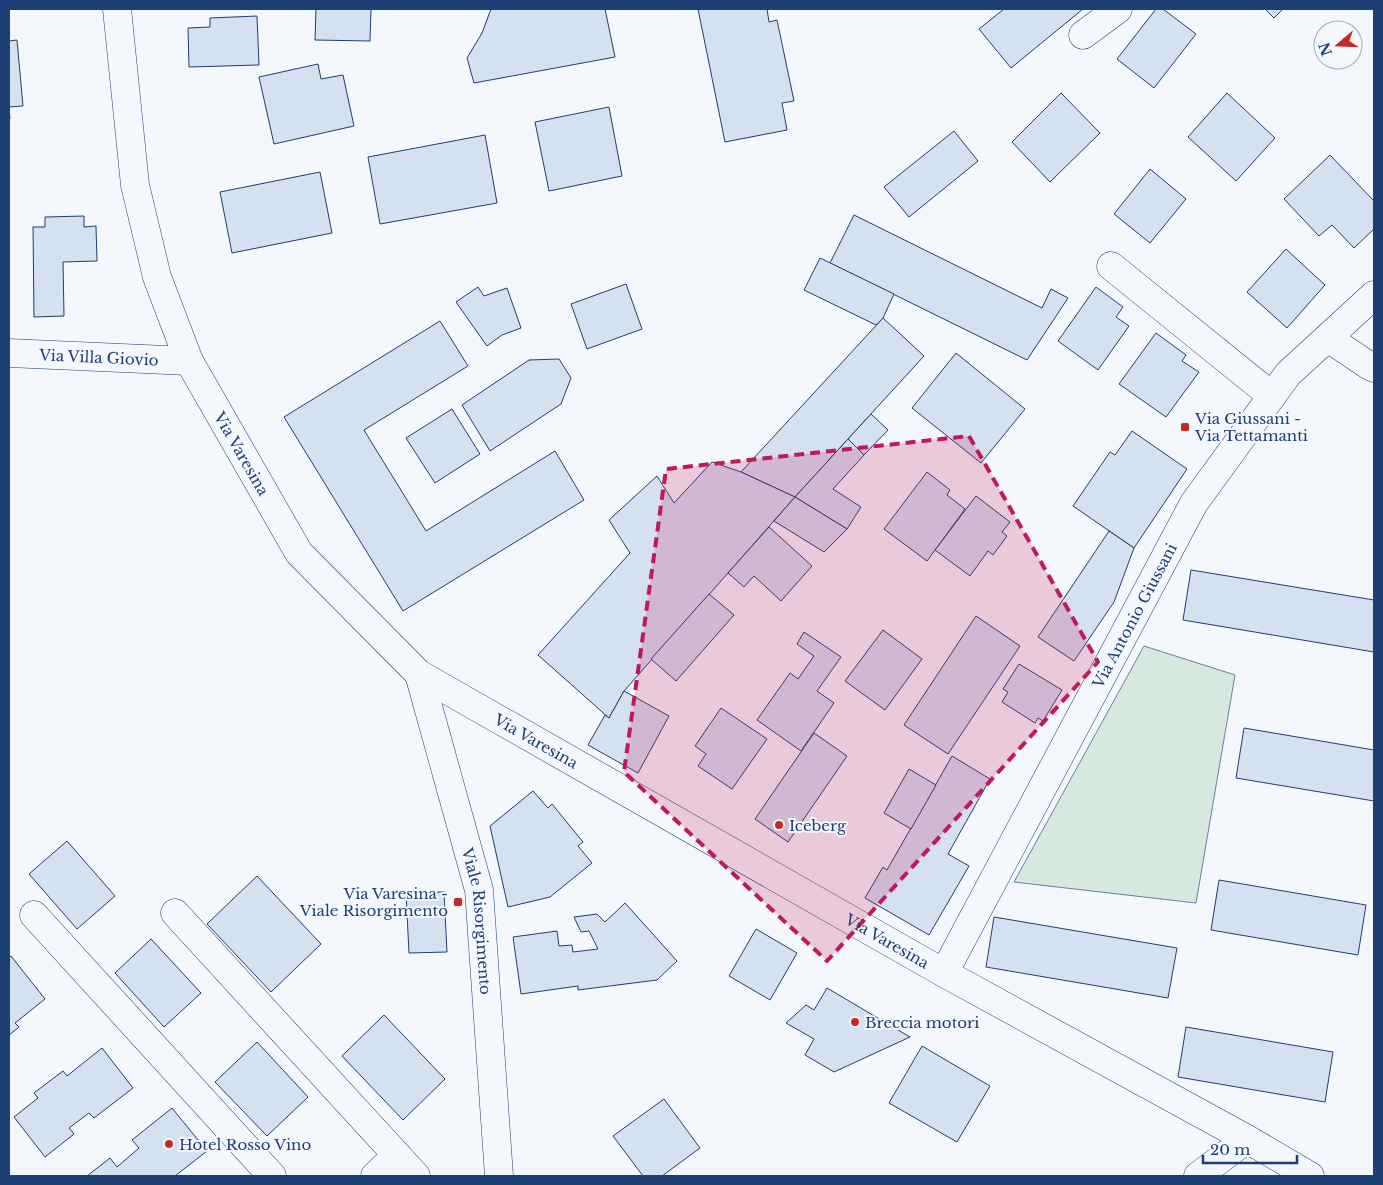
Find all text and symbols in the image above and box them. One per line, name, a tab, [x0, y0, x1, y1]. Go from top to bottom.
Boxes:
north arrow	[1313, 20, 1363, 70]
text: N	[1315, 40, 1336, 58]
street label: Via Villa Giovio	[38, 345, 159, 369]
street label: Via Varesina	[210, 407, 274, 499]
place label: Via Giussani - Via Tettamanti	[1194, 409, 1308, 445]
marker: Via Giussani - Via Tettamanti	[1179, 421, 1191, 433]
street label: Via Antonio Giussani	[1087, 540, 1180, 692]
street label: Via Varesina	[490, 709, 582, 772]
place label: Iceberg	[789, 816, 847, 835]
marker: Iceberg	[773, 819, 785, 831]
street label: Viale Risorgimento	[458, 845, 496, 996]
place label: Via Varesina - Viale Risorgimento	[299, 884, 448, 920]
marker: Via Varesina - Viale Risorgimento	[452, 896, 464, 908]
street label: Via Varesina	[841, 909, 933, 972]
place label: Breccia motori	[865, 1013, 979, 1032]
marker: Breccia motori	[849, 1016, 861, 1028]
scale bar	[1203, 1132, 1297, 1164]
place label: Hotel Rosso Vino	[179, 1135, 311, 1154]
marker: Hotel Rosso Vino	[163, 1138, 175, 1150]
text: 20 m	[1210, 1140, 1250, 1159]

